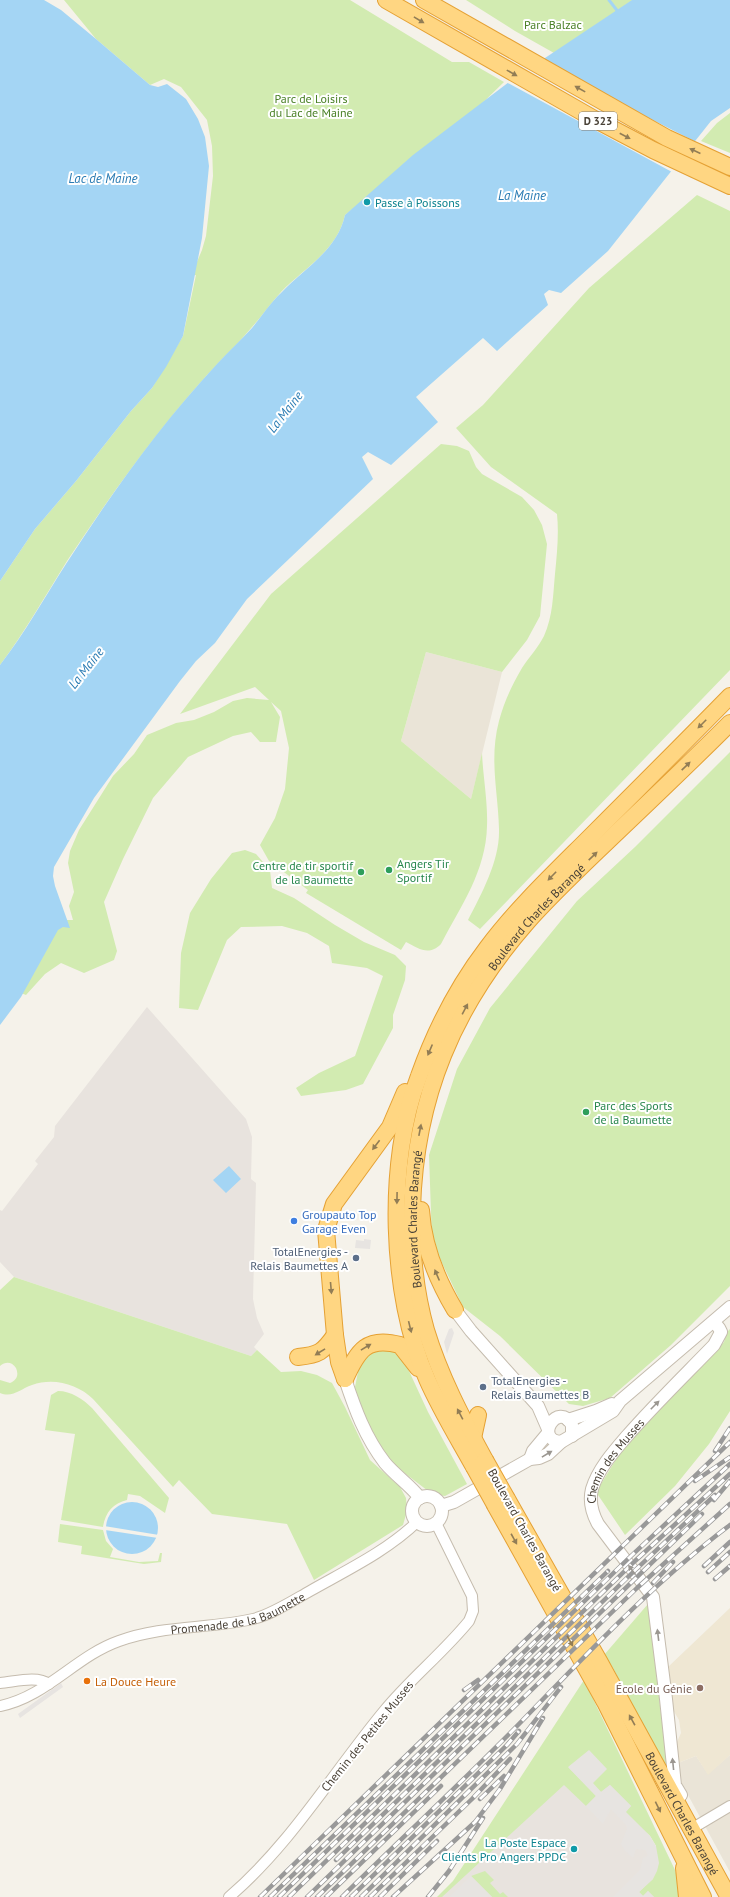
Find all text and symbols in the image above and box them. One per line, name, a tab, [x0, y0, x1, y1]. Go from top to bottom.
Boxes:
one-way arrow	[414, 16, 424, 24]
park label: Parc Balzac	[524, 17, 583, 32]
one-way arrow	[506, 69, 518, 76]
one-way arrow	[574, 86, 586, 93]
park label: Parc de Loisirs du Lac de Maine	[269, 91, 353, 120]
road number: D 323	[579, 112, 617, 130]
one-way arrow	[620, 132, 631, 139]
one-way arrow	[689, 148, 700, 154]
water label: Lac de Maine	[68, 170, 138, 187]
water label: La Maine	[498, 187, 546, 204]
place label: Passe à Poissons	[375, 195, 460, 210]
marker: Passe à Poissons	[362, 197, 372, 207]
water label: La Maine	[264, 388, 306, 436]
water label: La Maine	[65, 644, 107, 692]
one-way arrow	[698, 719, 707, 729]
one-way arrow	[681, 761, 691, 771]
one-way arrow	[588, 851, 598, 861]
place label: Angers Tir Sportif	[397, 856, 449, 885]
place label: Centre de tir sportif de la Baumette	[253, 858, 354, 887]
street label: Boulevard Charles Barangé	[484, 860, 588, 973]
marker: Angers Tir Sportif	[384, 865, 394, 875]
marker: Centre de tir sportif de la Baumette	[356, 867, 366, 877]
one-way arrow	[547, 871, 556, 881]
one-way arrow	[462, 1003, 469, 1015]
one-way arrow	[427, 1044, 433, 1055]
place label: Parc des Sports de la Baumette	[594, 1098, 672, 1127]
marker: Parc des Sports de la Baumette	[581, 1107, 591, 1117]
one-way arrow	[418, 1124, 424, 1136]
one-way arrow	[372, 1140, 380, 1151]
street label: Boulevard Charles Barangé	[404, 1149, 425, 1289]
one-way arrow	[394, 1192, 401, 1204]
place label: Groupauto Top Garage Even	[302, 1207, 377, 1236]
marker: Groupauto Top Garage Even	[289, 1216, 299, 1226]
place label: TotalEnergies - Relais Baumettes A	[250, 1244, 348, 1273]
marker: TotalEnergies - Relais Baumettes A	[351, 1253, 361, 1263]
one-way arrow	[434, 1269, 440, 1280]
one-way arrow	[328, 1282, 335, 1294]
one-way arrow	[408, 1320, 414, 1333]
one-way arrow	[361, 1343, 371, 1351]
one-way arrow	[314, 1348, 326, 1355]
place label: TotalEnergies - Relais Baumettes B	[491, 1373, 589, 1402]
marker: TotalEnergies - Relais Baumettes B	[478, 1382, 488, 1392]
one-way arrow	[650, 1400, 660, 1410]
one-way arrow	[457, 1408, 464, 1419]
street label: Chemin des Musses	[583, 1415, 647, 1504]
one-way arrow	[541, 1450, 553, 1457]
street label: Boulevard Charles Barangé	[485, 1466, 565, 1594]
one-way arrow	[511, 1533, 517, 1545]
one-way arrow	[628, 1564, 637, 1575]
street label: Promenade de la Baumette	[170, 1588, 307, 1637]
one-way arrow	[655, 1629, 661, 1641]
one-way arrow	[566, 1635, 573, 1647]
place label: La Douce Heure	[95, 1674, 176, 1689]
marker: La Douce Heure	[82, 1676, 92, 1686]
street label: Chemin des Petites Musses	[318, 1678, 416, 1794]
place label: École du Génie	[616, 1681, 692, 1696]
marker: École du Génie	[695, 1683, 705, 1693]
one-way arrow	[628, 1714, 635, 1726]
street label: Boulevard Charles Barangé	[643, 1749, 723, 1877]
one-way arrow	[669, 1758, 676, 1770]
one-way arrow	[655, 1801, 661, 1813]
place label: La Poste Espace Clients Pro Angers PPDC	[441, 1835, 566, 1864]
marker: La Poste Espace Clients Pro Angers PPDC	[569, 1844, 579, 1854]

